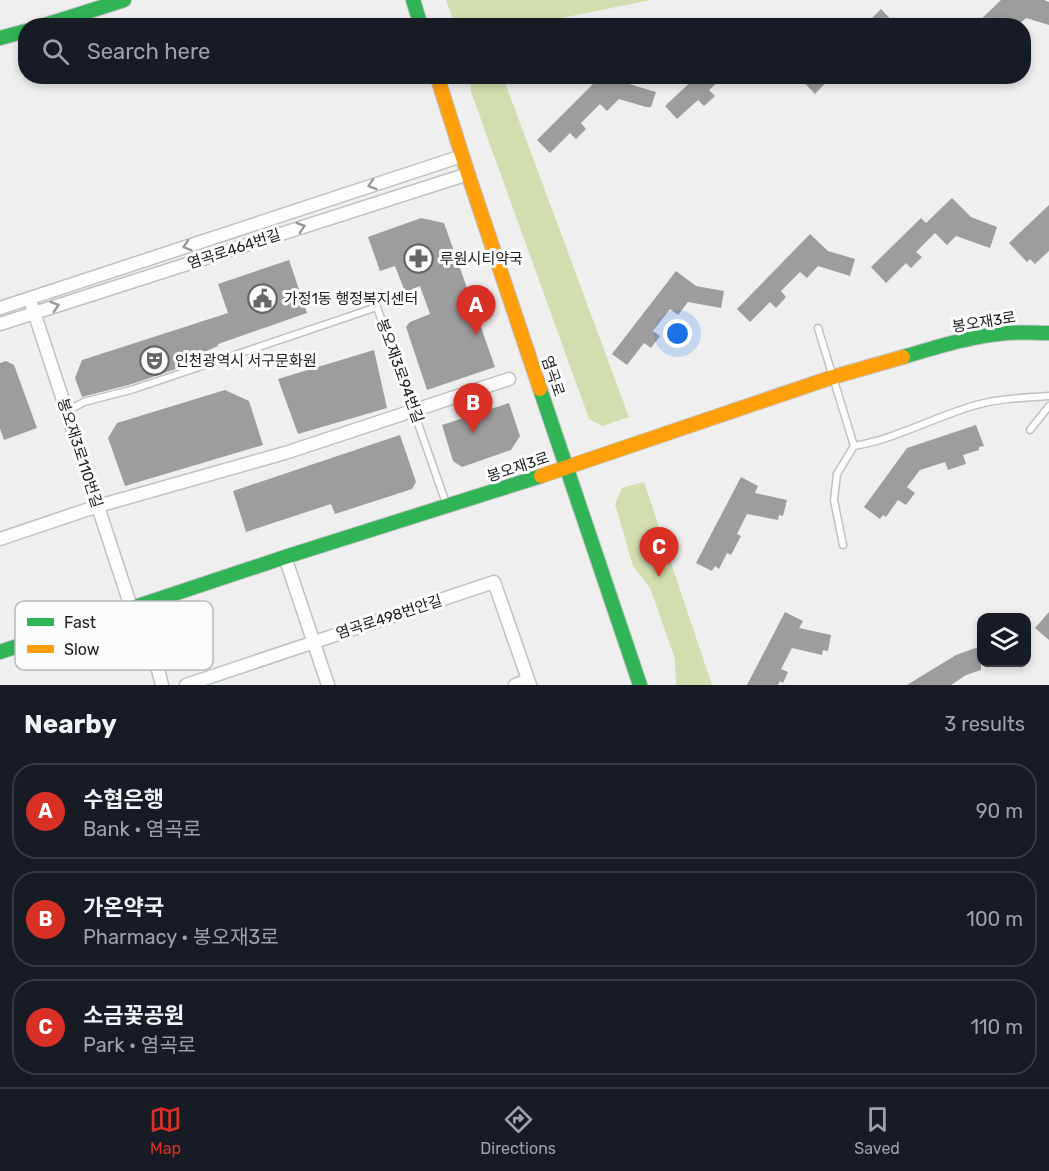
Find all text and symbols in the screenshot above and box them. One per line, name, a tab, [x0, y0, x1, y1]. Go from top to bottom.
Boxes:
search box	[18, 18, 1031, 84]
icon: search	[39, 35, 72, 68]
text: Search here	[87, 38, 210, 65]
one-way arrow	[367, 178, 378, 191]
one-way arrow	[295, 222, 306, 234]
street label: 염곡로464번길	[185, 226, 283, 272]
one-way arrow	[182, 239, 193, 252]
pharmacy icon: 루원시티약국	[403, 243, 435, 275]
place label: 루원시티약국	[440, 250, 523, 268]
public building icon: 가정1동 행정복지센터	[247, 283, 279, 315]
pin: A	[456, 286, 496, 335]
place label: 가정1동 행정복지센터	[284, 290, 418, 308]
one-way arrow	[49, 301, 60, 313]
street label: 봉오재3로	[951, 308, 1017, 336]
street label: 봉오재3로94번길	[373, 316, 427, 426]
your location	[663, 319, 692, 348]
theatre icon: 인천광역시 서구문화원	[138, 345, 170, 377]
place label: 인천광역시 서구문화원	[175, 352, 317, 370]
street label: 염곡로	[538, 353, 568, 399]
pin: B	[454, 384, 492, 433]
street label: 봉오재3로110번길	[54, 396, 106, 510]
street label: 봉오재3로	[485, 449, 551, 485]
pin: C	[640, 528, 678, 577]
street label: 염곡로498번안길	[334, 591, 444, 643]
legend	[15, 601, 213, 670]
text: Fast	[64, 613, 96, 632]
map controls	[977, 613, 1031, 667]
button: layers	[977, 613, 1031, 667]
text: Slow	[64, 640, 100, 659]
text: Nearby	[24, 709, 117, 740]
text: 3 results	[944, 712, 1025, 736]
text: 수협은행	[83, 786, 164, 813]
text: A	[38, 799, 53, 823]
text: 90 m	[976, 799, 1023, 823]
text: Bank · 염곡로	[83, 817, 201, 841]
text: 가온약국	[83, 894, 164, 921]
text: B	[38, 907, 53, 931]
text: 100 m	[966, 907, 1023, 931]
text: Pharmacy · 봉오재3로	[83, 925, 279, 949]
text: 소금꽃공원	[83, 1002, 184, 1029]
text: C	[38, 1015, 53, 1039]
text: 110 m	[971, 1015, 1023, 1039]
text: Park · 염곡로	[83, 1033, 196, 1057]
tab: Map	[149, 1103, 182, 1158]
tab: Directions	[480, 1103, 556, 1158]
tab: Saved	[854, 1103, 900, 1158]

